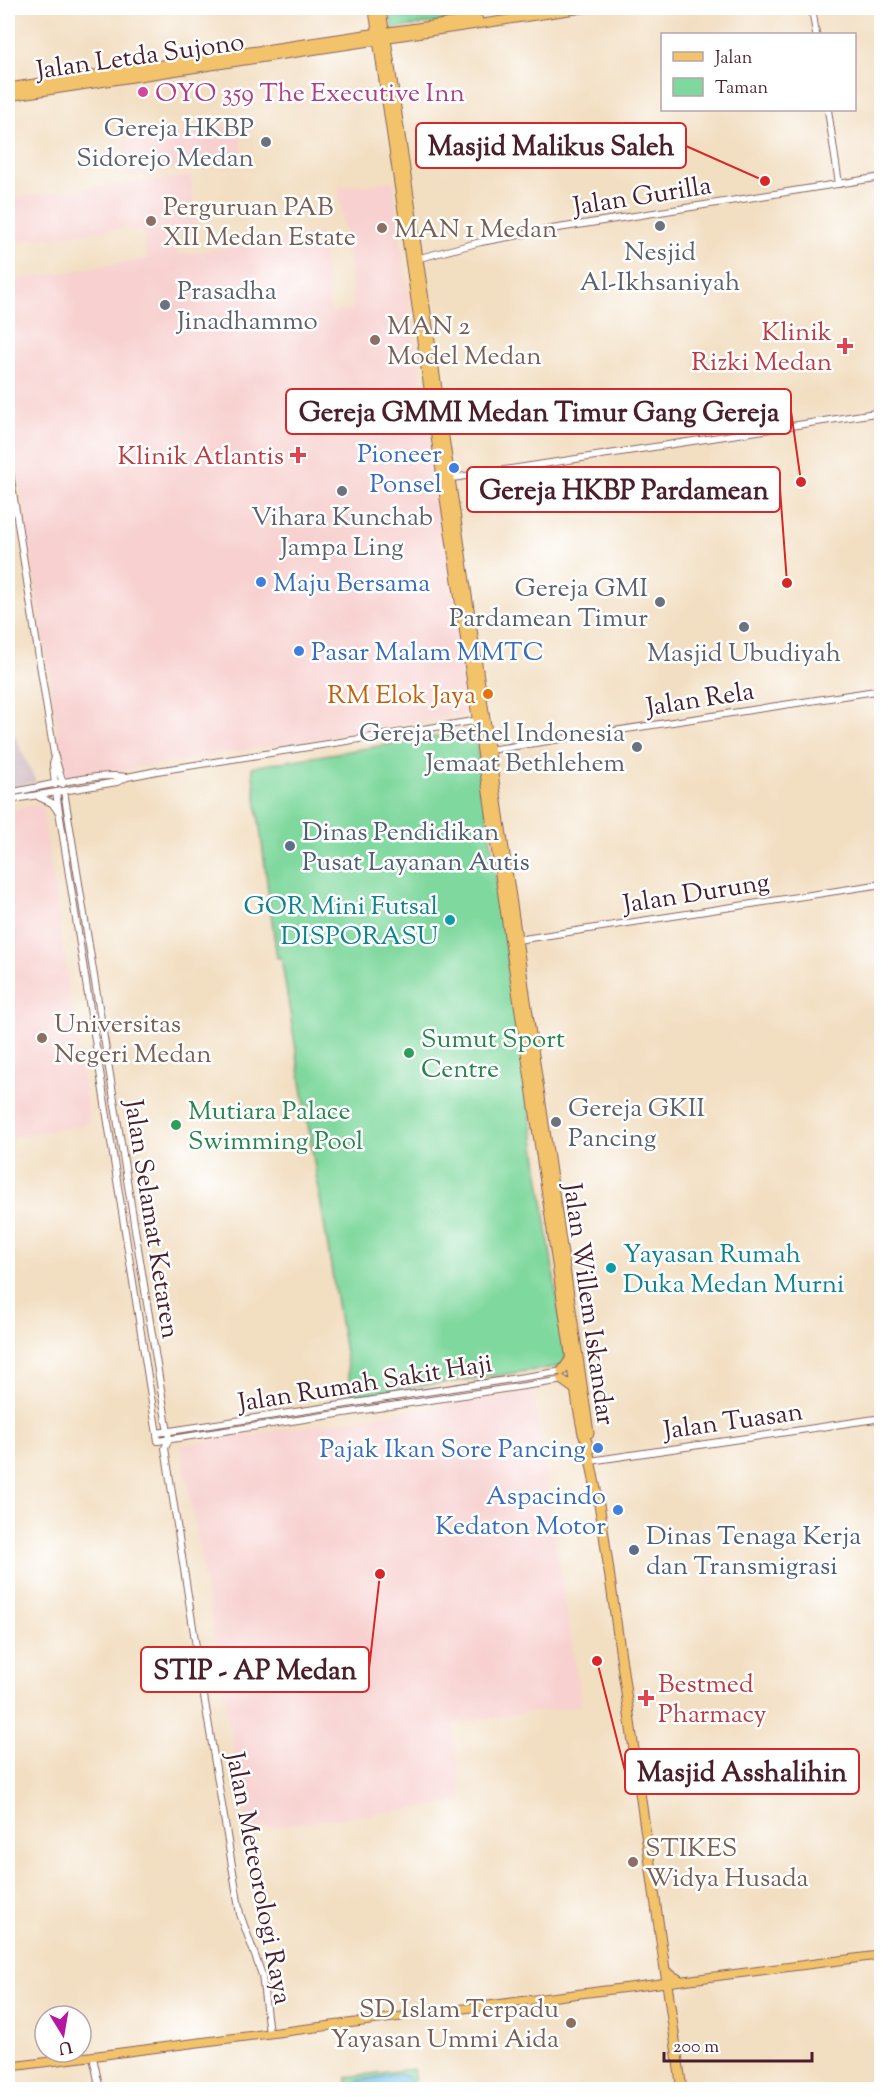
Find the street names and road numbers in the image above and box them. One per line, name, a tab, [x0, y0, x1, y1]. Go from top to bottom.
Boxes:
street label: Jalan Letda Sujono	[32, 25, 247, 91]
street label: Jalan Gurilla	[569, 168, 714, 227]
street label: Jalan Rela	[642, 674, 757, 728]
street label: Jalan Durung	[619, 865, 772, 925]
street label: Jalan Selamat Ketaren	[113, 1095, 188, 1342]
street label: Jalan Willem Iskandar	[552, 1179, 623, 1428]
street label: Jalan Rumah Sakit Haji	[234, 1346, 495, 1423]
street label: Jalan Tuasan	[659, 1394, 805, 1451]
street label: Jalan Meteorologi Raya	[215, 1747, 300, 2008]

